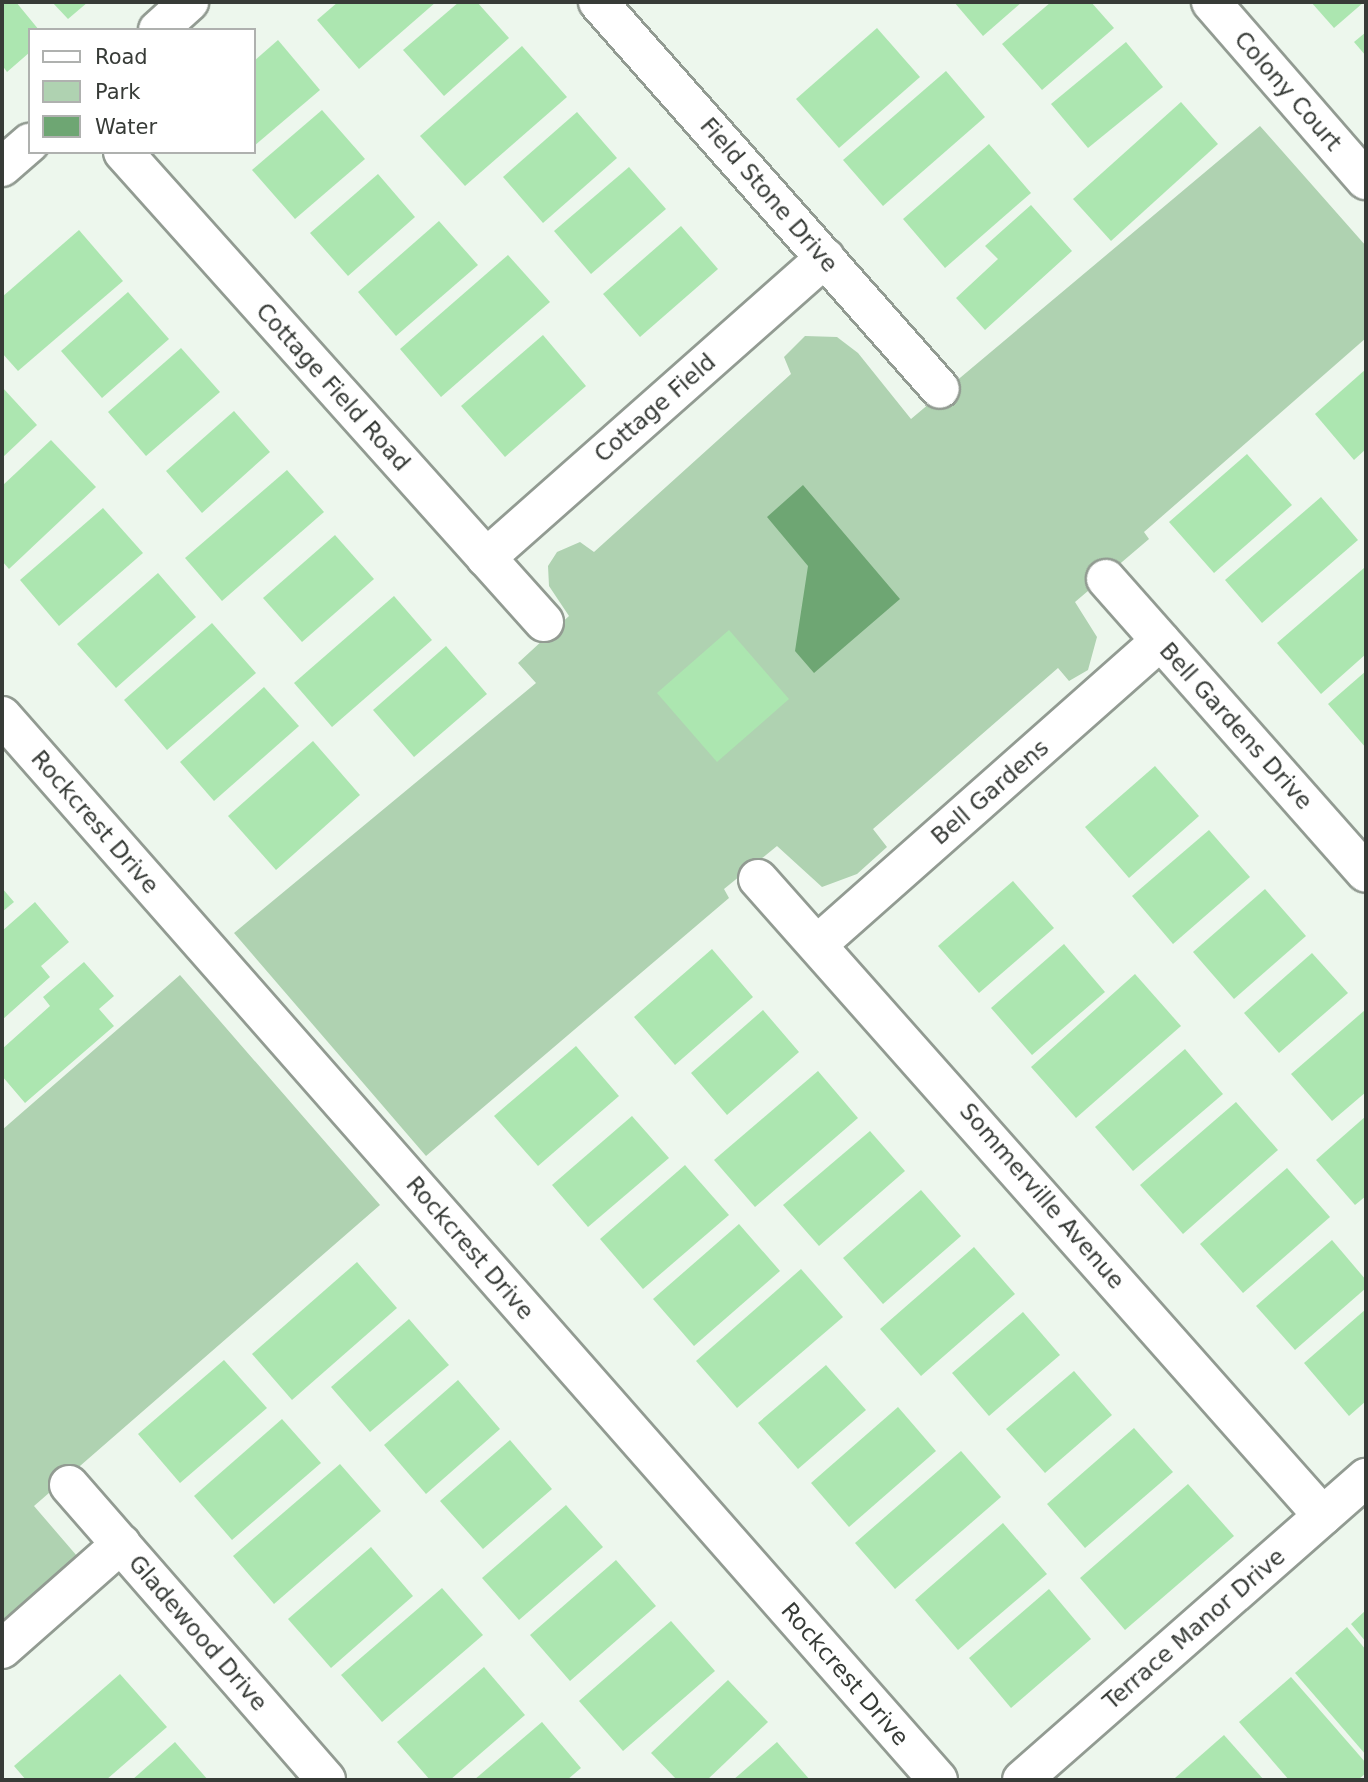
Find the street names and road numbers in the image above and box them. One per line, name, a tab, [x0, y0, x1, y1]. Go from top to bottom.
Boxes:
street label: Colony Court	[1229, 26, 1347, 156]
street label: Field Stone Drive	[694, 112, 844, 278]
street label: Cottage Field Road	[250, 297, 416, 477]
street label: Cottage Field	[589, 348, 721, 468]
street label: Bell Gardens Drive	[1154, 637, 1318, 815]
street label: Bell Gardens	[926, 734, 1054, 850]
street label: Rockcrest Drive	[25, 745, 165, 899]
street label: Sommerville Avenue	[954, 1098, 1130, 1294]
street label: Rockcrest Drive	[400, 1171, 540, 1325]
street label: Terrace Manor Drive	[1098, 1543, 1290, 1715]
street label: Gladewood Drive	[123, 1550, 273, 1716]
street label: Rockcrest Drive	[775, 1597, 915, 1751]

